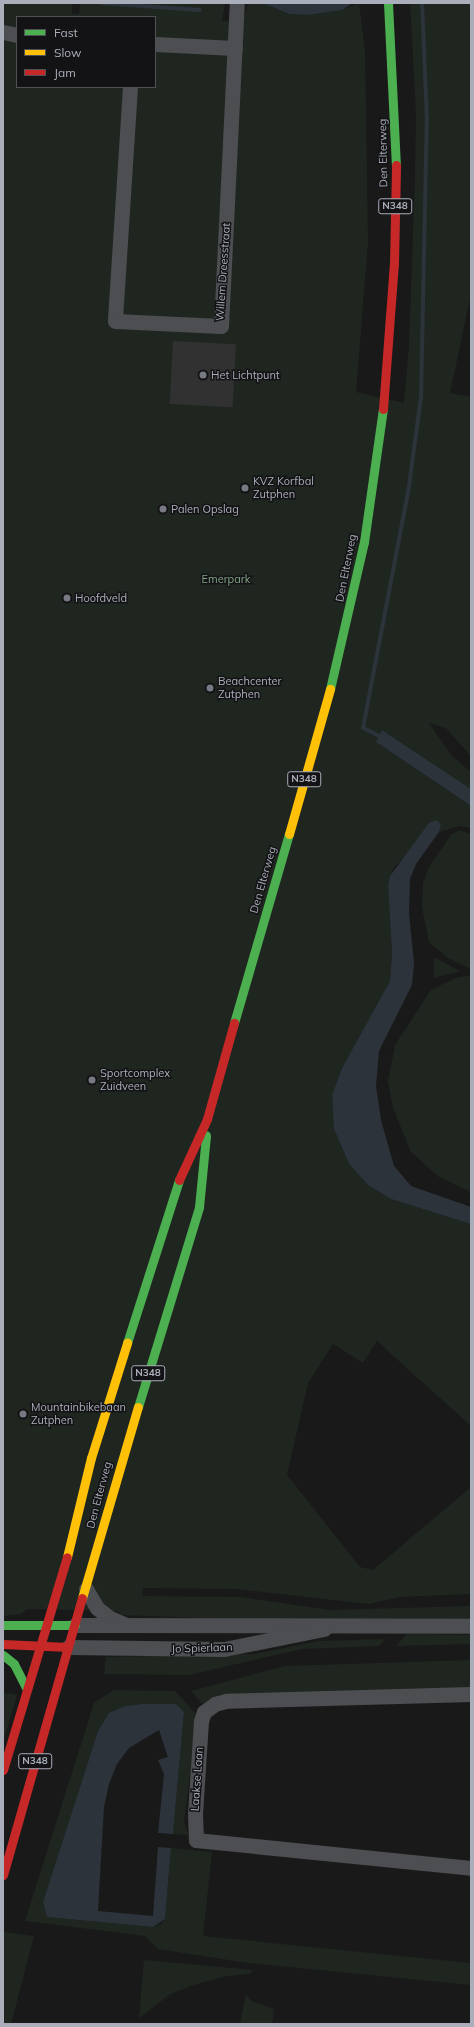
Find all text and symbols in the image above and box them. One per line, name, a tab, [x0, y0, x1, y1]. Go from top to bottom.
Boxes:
legend	[16, 16, 156, 88]
text: Fast	[54, 25, 78, 40]
text: Slow	[54, 45, 82, 60]
text: Jam	[54, 65, 76, 80]
street label: Den Elterweg	[376, 118, 390, 188]
road number: N348	[378, 198, 412, 214]
street label: Willem Dreesstraat	[213, 222, 233, 322]
place label: Het Lichtpunt	[211, 368, 280, 382]
marker: Het Lichtpunt	[198, 370, 208, 380]
place label: KVZ Korfbal Zutphen	[253, 475, 314, 501]
marker: KVZ Korfbal Zutphen	[240, 483, 250, 493]
place label: Palen Opslag	[171, 502, 239, 516]
marker: Palen Opslag	[158, 504, 168, 514]
street label: Den Elterweg	[333, 533, 359, 603]
park label: Emerpark	[202, 572, 250, 586]
place label: Hoofdveld	[75, 591, 127, 605]
marker: Hoofdveld	[62, 593, 72, 603]
place label: Beachcenter Zutphen	[218, 675, 281, 701]
marker: Beachcenter Zutphen	[205, 683, 215, 693]
road number: N348	[287, 771, 321, 787]
street label: Den Elterweg	[247, 845, 279, 915]
place label: Sportcomplex Zuidveen	[100, 1067, 170, 1093]
marker: Sportcomplex Zuidveen	[87, 1075, 97, 1085]
road number: N348	[131, 1365, 165, 1381]
place label: Mountainbikebaan Zutphen	[31, 1401, 126, 1427]
marker: Mountainbikebaan Zutphen	[18, 1409, 28, 1419]
street label: Den Elterweg	[84, 1460, 114, 1530]
street label: Jo Spierlaan	[171, 1640, 233, 1656]
street label: Laakse Laan	[188, 1746, 206, 1812]
road number: N348	[18, 1753, 52, 1769]

